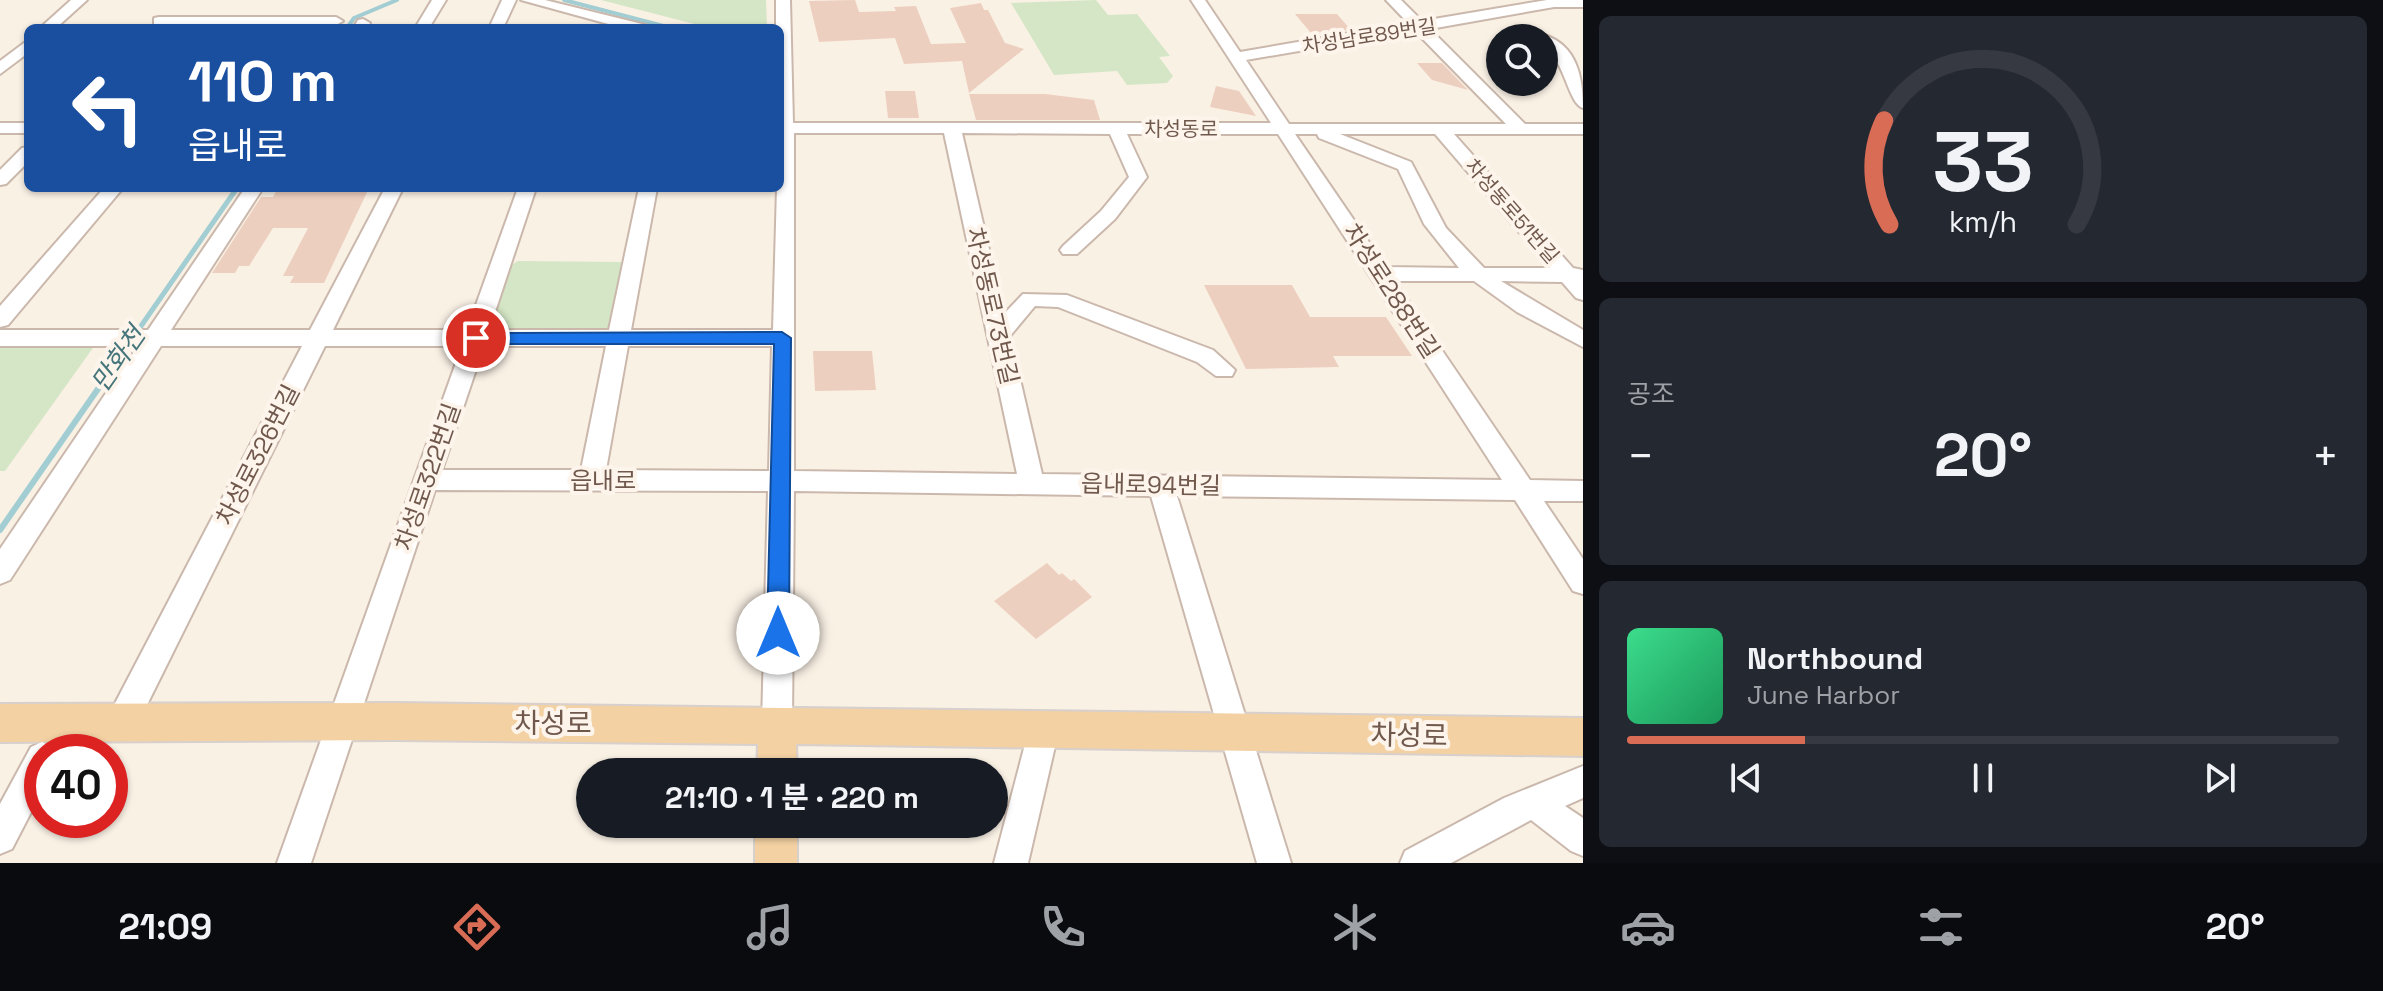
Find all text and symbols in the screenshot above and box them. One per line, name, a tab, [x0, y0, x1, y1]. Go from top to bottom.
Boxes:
street label: 차성남로89번길	[1300, 13, 1438, 59]
map controls	[1486, 24, 1558, 96]
button: search	[1486, 24, 1558, 96]
text: 110 m	[188, 46, 337, 117]
icon: left	[56, 56, 160, 160]
text: 33	[1932, 109, 2034, 215]
street label: 차성동로	[1144, 116, 1218, 142]
text: 읍내로	[188, 123, 287, 169]
street label: 차성동로51번길	[1459, 153, 1565, 269]
text: km/h	[1949, 204, 2017, 240]
street label: 차성로288번길	[1336, 217, 1447, 364]
street label: 차성동로73번길	[959, 224, 1026, 388]
pin	[442, 304, 510, 372]
icon: arrive	[454, 316, 498, 360]
water label: 만화천	[83, 317, 154, 398]
text: 공조	[1627, 377, 1675, 411]
street label: 차성로326번길	[209, 379, 306, 530]
street label: 차성로322번길	[388, 399, 467, 555]
text: 20°	[1934, 417, 2032, 494]
text: −	[1627, 428, 1654, 484]
text: +	[2312, 428, 2339, 484]
street label: 읍내로	[570, 465, 636, 496]
street label: 읍내로94번길	[1081, 468, 1221, 501]
position arrow	[736, 591, 820, 675]
text: Northbound	[1747, 639, 1923, 678]
text: June Harbor	[1747, 678, 1900, 712]
street label: 차성로	[514, 705, 592, 741]
street label: 차성로	[1370, 716, 1448, 754]
speed limit sign: 40	[24, 734, 128, 838]
icon: previous	[1724, 756, 1768, 800]
icon: pause	[1961, 756, 2005, 800]
icon: next	[2198, 756, 2242, 800]
text: 21:10 · 1 분 · 220 m	[665, 778, 919, 817]
icon: directions	[449, 899, 505, 955]
icon: music	[742, 899, 798, 955]
icon: phone	[1035, 899, 1091, 955]
icon: climate	[1327, 899, 1383, 955]
icon: car	[1620, 899, 1676, 955]
icon: filters	[1913, 899, 1969, 955]
text: 21:09	[118, 904, 212, 950]
text: 20°	[2206, 904, 2265, 950]

